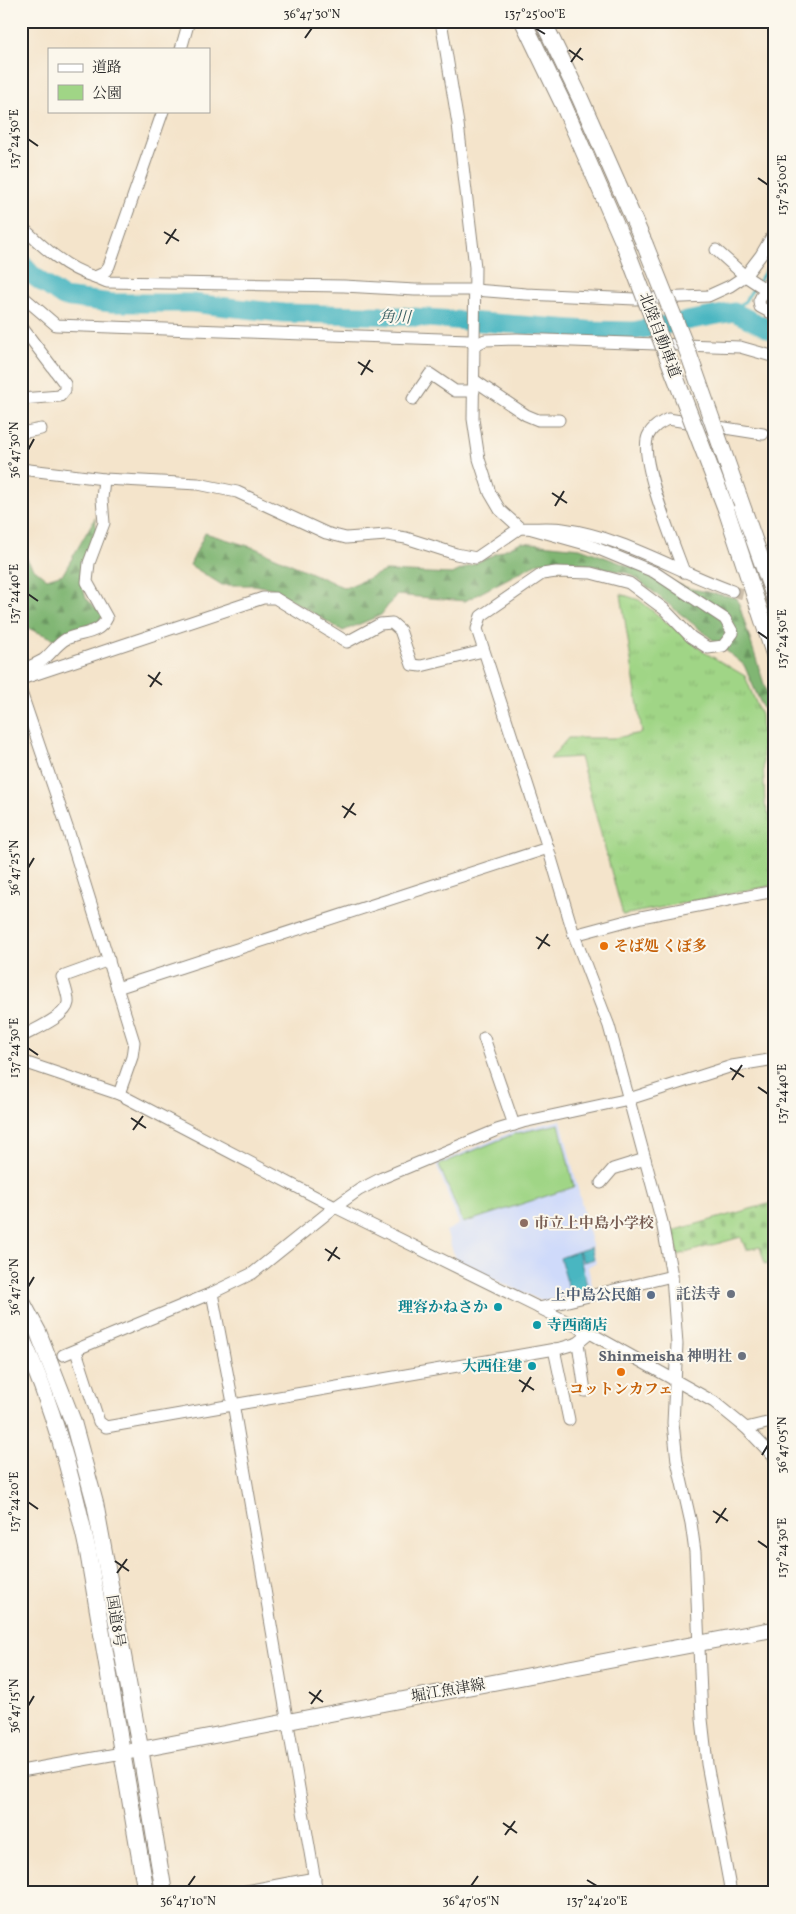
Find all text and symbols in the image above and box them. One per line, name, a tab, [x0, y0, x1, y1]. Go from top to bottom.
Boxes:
text: 36°47'30"N	[283, 7, 341, 23]
text: 137°25'00"E	[504, 7, 566, 23]
legend	[48, 48, 210, 112]
text: 道路	[92, 58, 122, 79]
text: 公園	[92, 84, 122, 105]
text: 137°24'50"E	[7, 109, 23, 169]
text: 137°25'00"E	[775, 154, 791, 216]
street label: 北陸自動車道	[633, 290, 685, 381]
water label: 角川	[379, 306, 413, 330]
text: 36°47'30"N	[7, 421, 23, 479]
text: 137°24'40"E	[7, 564, 23, 624]
text: 137°24'50"E	[775, 609, 791, 669]
text: 36°47'25"N	[7, 840, 23, 896]
place label: そば処 くぼ多	[614, 937, 707, 958]
marker: そば処 くぼ多	[598, 940, 610, 952]
text: 137°24'30"E	[7, 1018, 23, 1078]
text: 137°24'40"E	[775, 1064, 791, 1124]
place label: 市立上中島小学校	[534, 1214, 654, 1235]
marker: 市立上中島小学校	[518, 1217, 530, 1229]
text: 36°47'20"N	[7, 1258, 23, 1316]
place label: 託法寺	[676, 1285, 721, 1306]
place label: 上中島公民館	[551, 1286, 641, 1307]
marker: 託法寺	[725, 1288, 737, 1300]
marker: 上中島公民館	[645, 1289, 657, 1301]
place label: 理容かねさか	[398, 1298, 488, 1319]
marker: 理容かねさか	[492, 1301, 504, 1313]
place label: 寺西商店	[547, 1316, 607, 1337]
marker: 寺西商店	[531, 1319, 543, 1331]
place label: Shinmeisha 神明社	[599, 1347, 732, 1368]
marker: Shinmeisha 神明社	[736, 1350, 748, 1362]
place label: 大西住建	[462, 1357, 522, 1378]
marker: 大西住建	[526, 1360, 538, 1372]
marker: コットンカフェ	[615, 1366, 627, 1378]
place label: コットンカフェ	[569, 1380, 673, 1401]
text: 36°47'05"N	[775, 1417, 791, 1473]
text: 137°24'20"E	[7, 1472, 23, 1532]
text: 137°24'30"E	[775, 1518, 791, 1578]
street label: 国道8号	[100, 1594, 129, 1649]
street label: 堀江魚津線	[409, 1675, 487, 1708]
text: 36°47'15"N	[7, 1679, 23, 1733]
text: 36°47'10"N	[160, 1894, 216, 1910]
text: 36°47'05"N	[443, 1894, 499, 1910]
text: 137°24'20"E	[567, 1894, 627, 1910]

